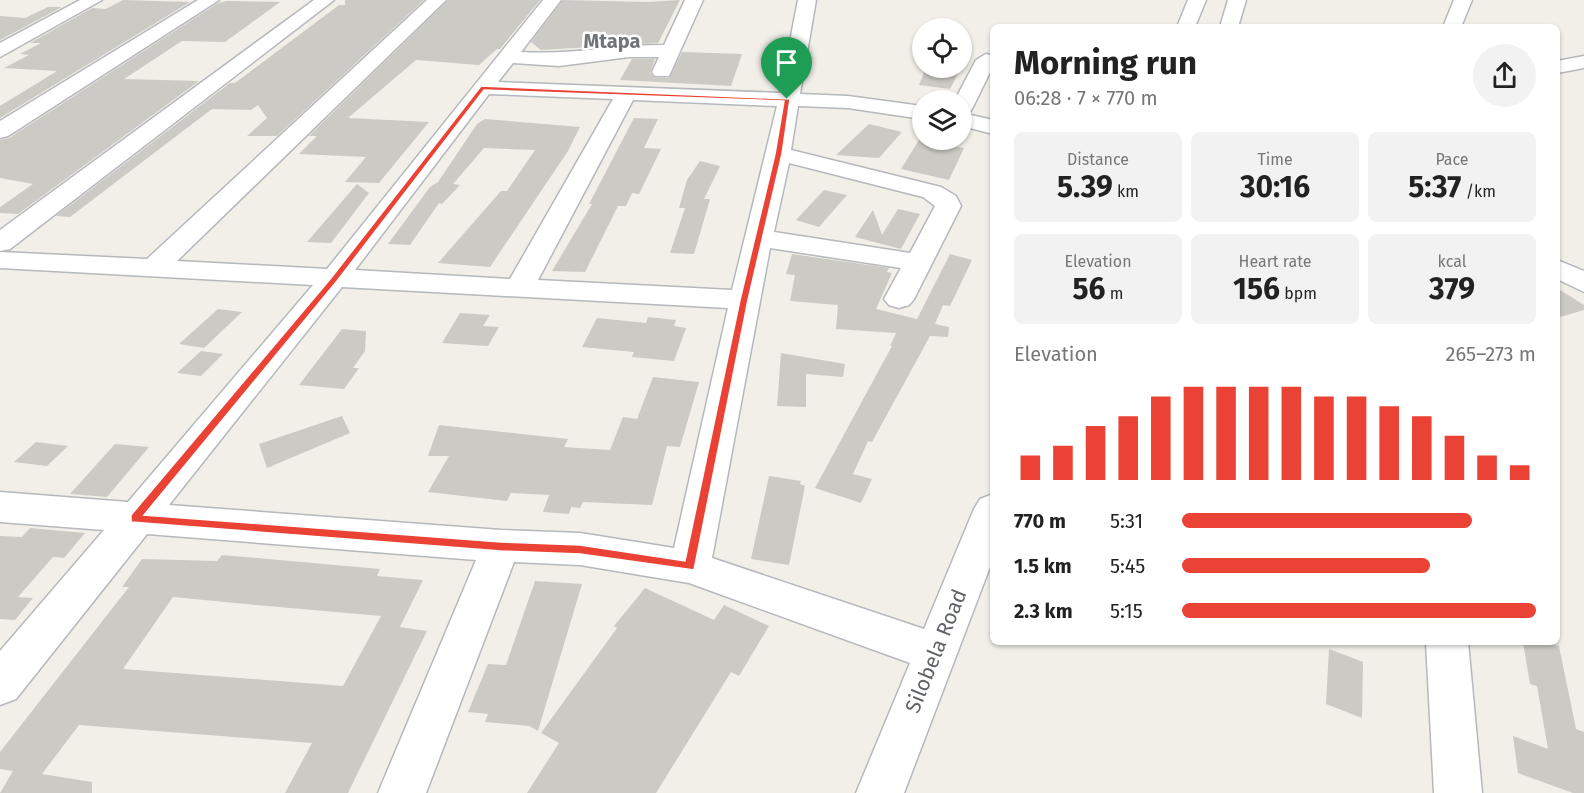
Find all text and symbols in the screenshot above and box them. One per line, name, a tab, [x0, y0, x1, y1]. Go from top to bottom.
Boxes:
map controls	[912, 18, 972, 150]
button: locate	[912, 18, 972, 78]
district label: Mtapa	[584, 29, 640, 53]
pin	[761, 37, 812, 99]
text: Morning run	[1014, 43, 1197, 83]
button: share	[1473, 44, 1536, 107]
icon: arrive	[770, 46, 803, 79]
text: 06:28 · 7 × 770 m	[1014, 86, 1158, 110]
button: layers	[912, 90, 972, 150]
text: Distance	[1067, 150, 1129, 169]
text: Time	[1257, 150, 1293, 169]
text: Pace	[1435, 150, 1469, 169]
text: 5.39	[1057, 169, 1113, 205]
text: 30:16	[1240, 169, 1310, 205]
text: 5:37	[1408, 169, 1461, 205]
text: km	[1113, 182, 1139, 201]
text: /km	[1461, 182, 1496, 201]
text: Elevation	[1064, 252, 1132, 271]
text: Heart rate	[1239, 252, 1311, 271]
text: kcal	[1438, 252, 1466, 271]
text: 56	[1073, 271, 1106, 307]
text: 156	[1233, 271, 1280, 307]
text: 379	[1429, 271, 1475, 307]
text: m	[1106, 284, 1123, 303]
text: bpm	[1280, 284, 1317, 303]
text: Elevation	[1014, 342, 1098, 366]
text: 265–273 m	[1446, 342, 1536, 366]
text: 770 m	[1014, 509, 1066, 533]
text: 5:31	[1110, 509, 1143, 533]
text: 1.5 km	[1014, 554, 1072, 578]
text: 5:45	[1110, 554, 1145, 578]
street label: Silobela Road	[899, 585, 973, 717]
text: 2.3 km	[1014, 599, 1073, 623]
text: 5:15	[1110, 599, 1143, 623]

